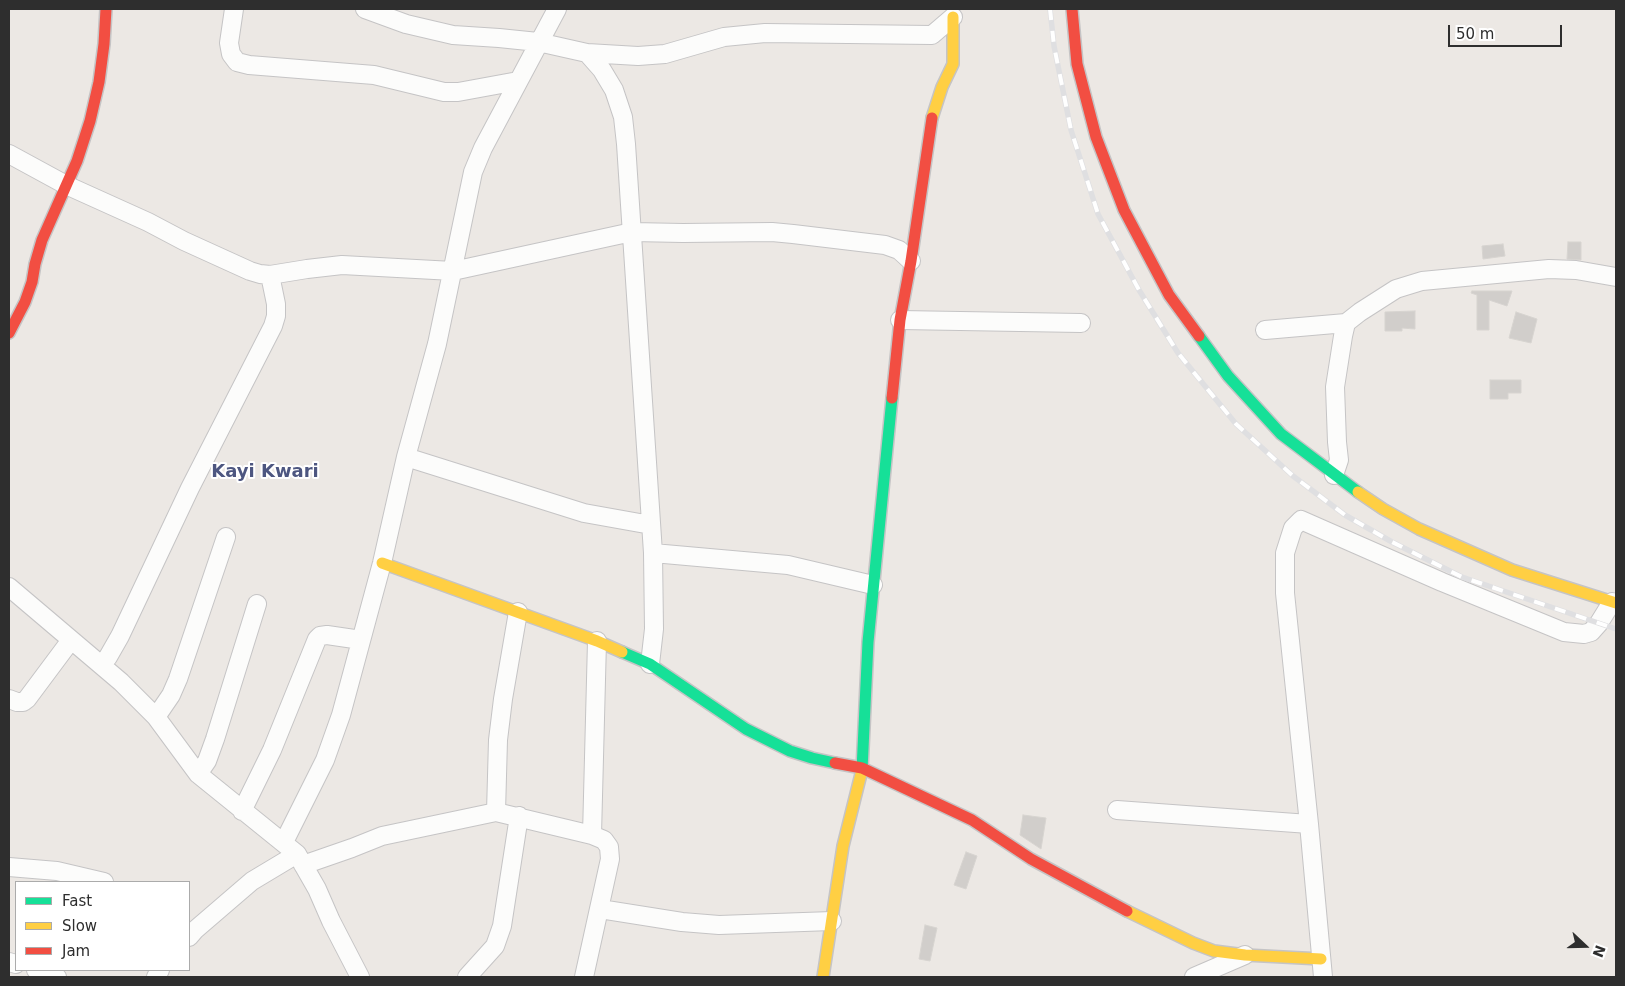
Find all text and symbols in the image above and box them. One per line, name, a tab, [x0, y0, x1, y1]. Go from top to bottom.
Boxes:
scale bar	[1450, 15, 1564, 47]
text: 50 m	[1456, 25, 1494, 43]
district label: Kayi Kwari	[211, 461, 319, 483]
legend	[15, 881, 190, 971]
text: Fast	[62, 892, 92, 910]
text: Slow	[62, 917, 97, 935]
north arrow	[1560, 921, 1610, 971]
text: Jam	[62, 942, 90, 960]
text: N	[1589, 943, 1609, 960]

